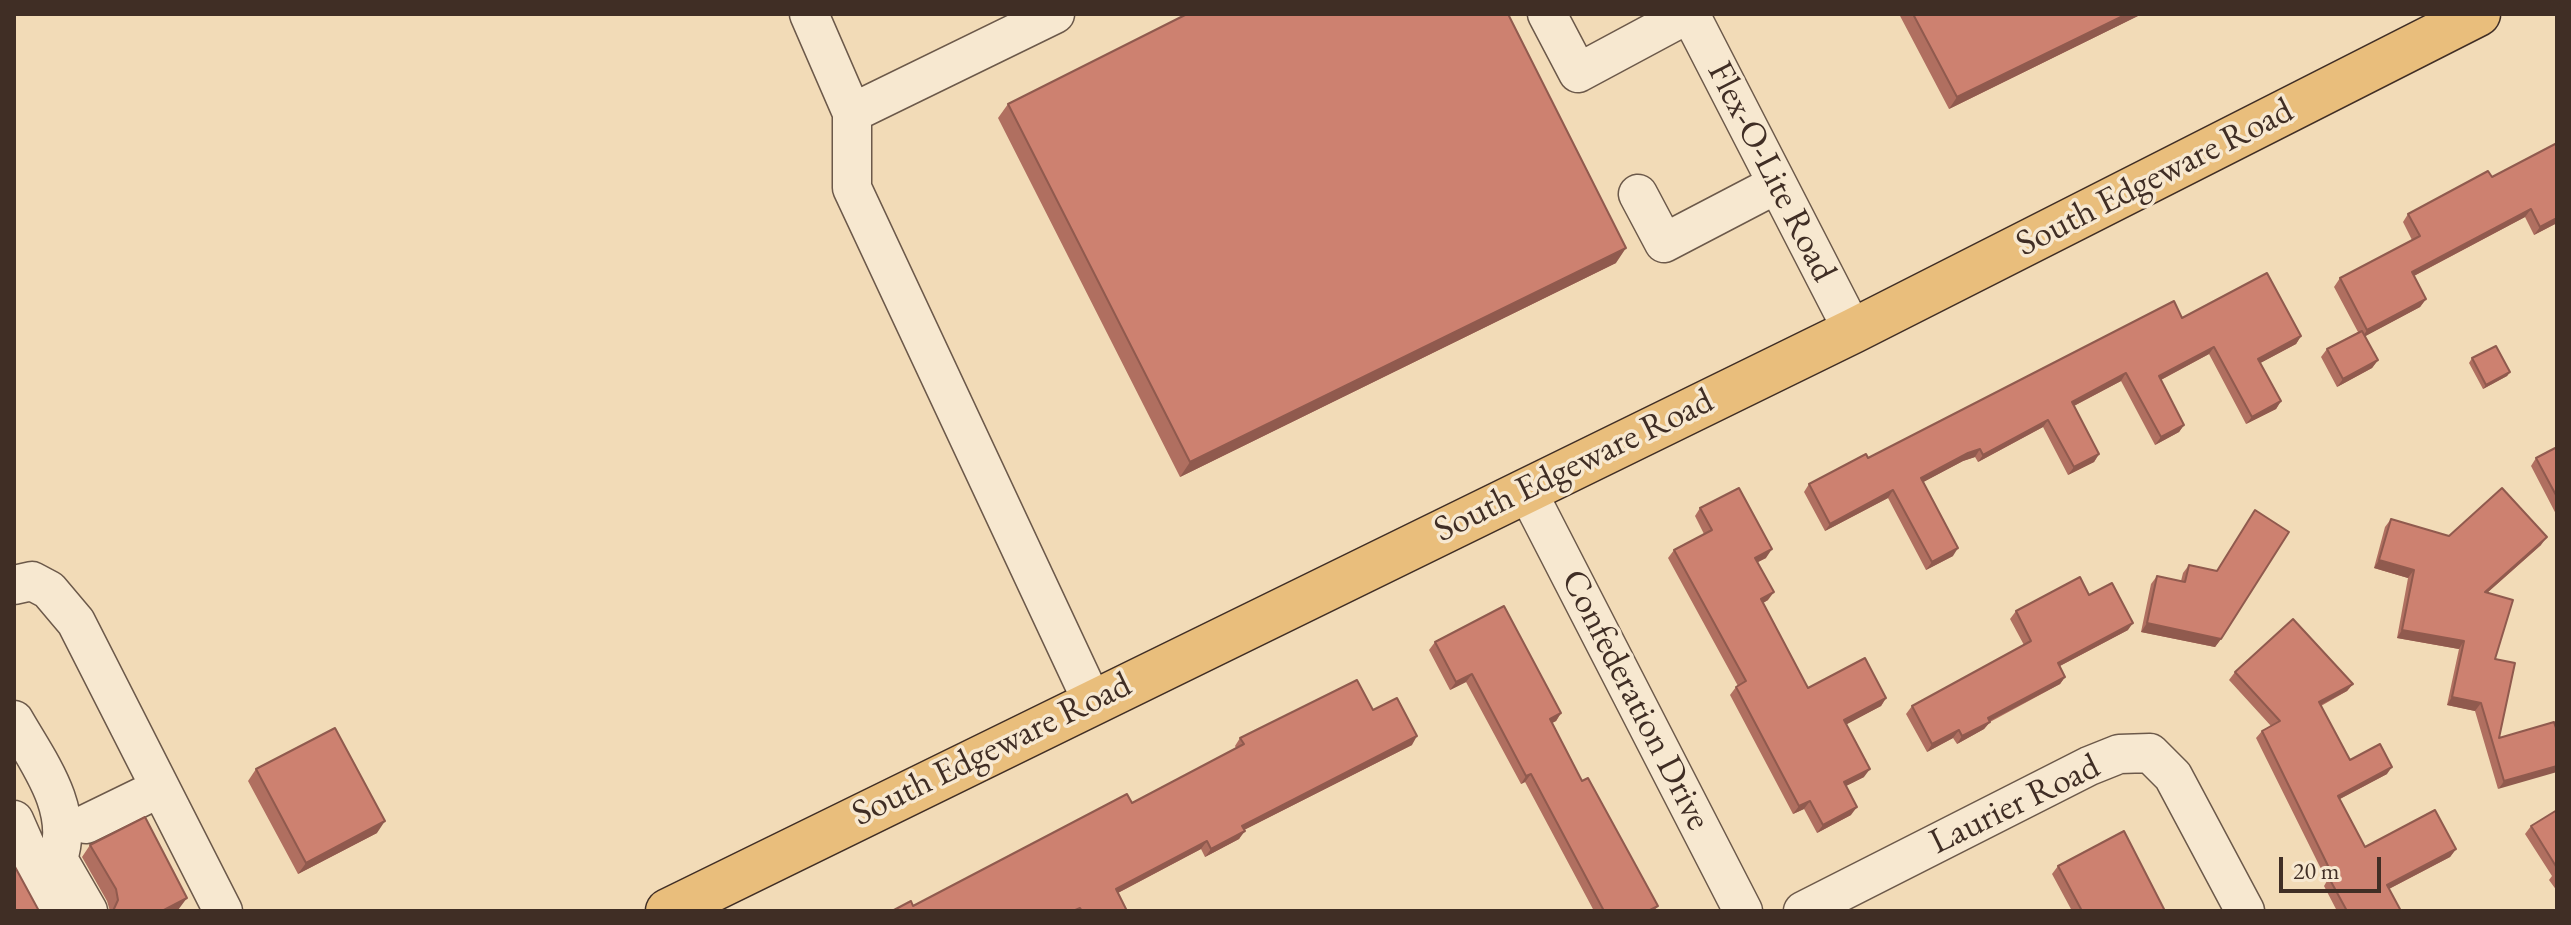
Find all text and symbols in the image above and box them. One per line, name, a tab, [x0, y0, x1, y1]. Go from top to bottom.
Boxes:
street label: Flex-O-Lite Road	[1697, 55, 1845, 289]
street label: South Edgeware Road	[2009, 90, 2301, 266]
street label: South Edgeware Road	[1427, 380, 1721, 552]
street label: Confederation Drive	[1551, 563, 1719, 837]
street label: South Edgeware Road	[845, 664, 1139, 836]
street label: Laurier Road	[1923, 745, 2107, 865]
scale bar	[2283, 841, 2385, 891]
text: 20 m	[2293, 855, 2340, 886]

